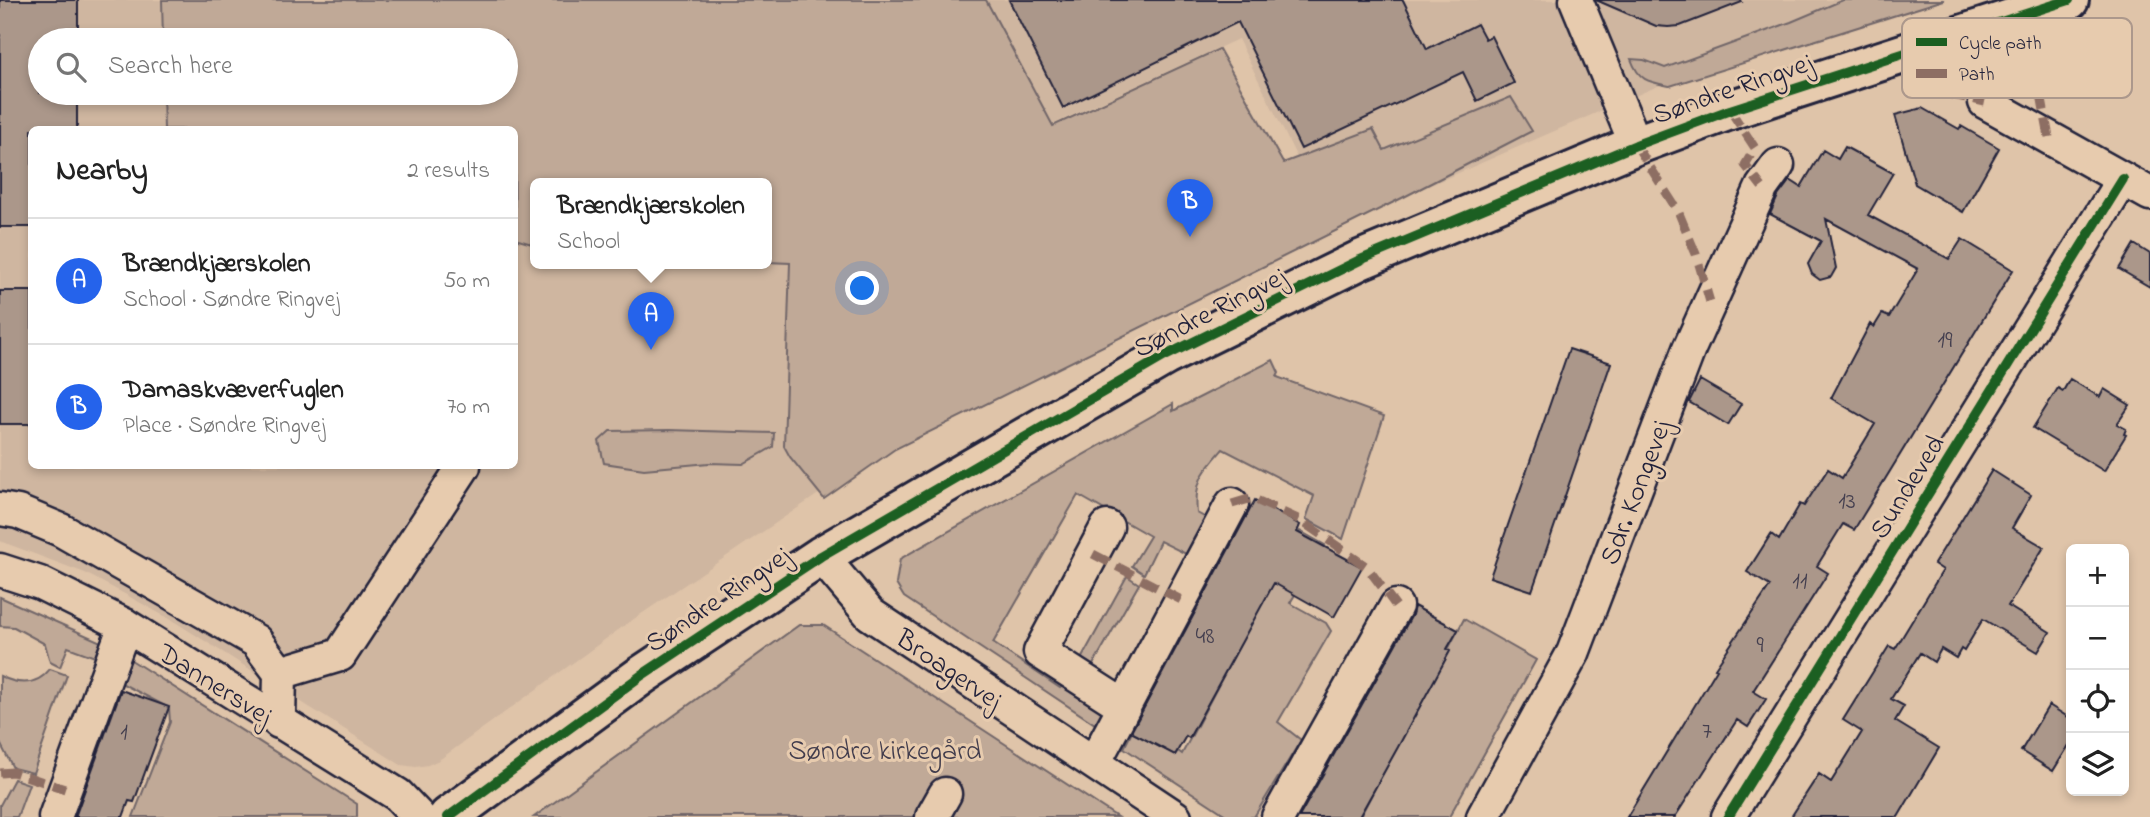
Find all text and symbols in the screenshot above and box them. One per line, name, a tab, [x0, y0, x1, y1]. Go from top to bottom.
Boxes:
legend	[1902, 18, 2132, 98]
search box	[28, 28, 518, 105]
text: Cycle path	[1959, 31, 2041, 59]
street label: Søndre Ringvej	[1647, 43, 1820, 137]
icon: search	[52, 48, 90, 86]
text: Search here	[108, 48, 233, 86]
text: Path	[1959, 62, 1995, 89]
text: Nearby	[56, 150, 148, 194]
text: 2 results	[407, 155, 490, 188]
popup	[530, 178, 772, 269]
pin: B	[1167, 179, 1213, 237]
text: Brændkjærskolen	[557, 188, 745, 226]
text: School	[557, 226, 620, 259]
text: Brændkjærskolen	[123, 246, 311, 284]
street label: Søndre Ringvej	[1127, 257, 1296, 370]
text: A	[72, 265, 86, 298]
text: 50 m	[443, 265, 490, 298]
your location	[845, 271, 879, 305]
text: School · Søndre Ringvej	[123, 284, 340, 317]
pin: A	[628, 292, 674, 350]
house number: 19	[1938, 324, 1953, 359]
text: Damaskvæverfuglen	[123, 372, 344, 410]
text: B	[71, 391, 87, 424]
text: 70 m	[447, 391, 490, 424]
text: Place · Søndre Ringvej	[123, 410, 325, 443]
street label: Sdr. Kongevej	[1591, 414, 1684, 572]
street label: Sundeved	[1861, 428, 1957, 548]
house number: 13	[1838, 485, 1856, 520]
street label: Søndre Ringvej	[638, 536, 801, 665]
map controls	[2066, 544, 2129, 796]
button: +	[2066, 544, 2129, 607]
house number: 11	[1792, 565, 1808, 600]
button: −	[2066, 607, 2129, 670]
street label: Broagervej	[886, 620, 1011, 722]
house number: 48	[1196, 620, 1214, 655]
house number: 9	[1756, 629, 1764, 664]
street label: Dannersvej	[148, 634, 281, 738]
button: locate	[2066, 670, 2129, 733]
house number: 7	[1702, 715, 1712, 750]
house number: 1	[120, 716, 128, 751]
park label: Søndre kirkegård	[788, 732, 982, 773]
button: layers	[2066, 733, 2129, 796]

